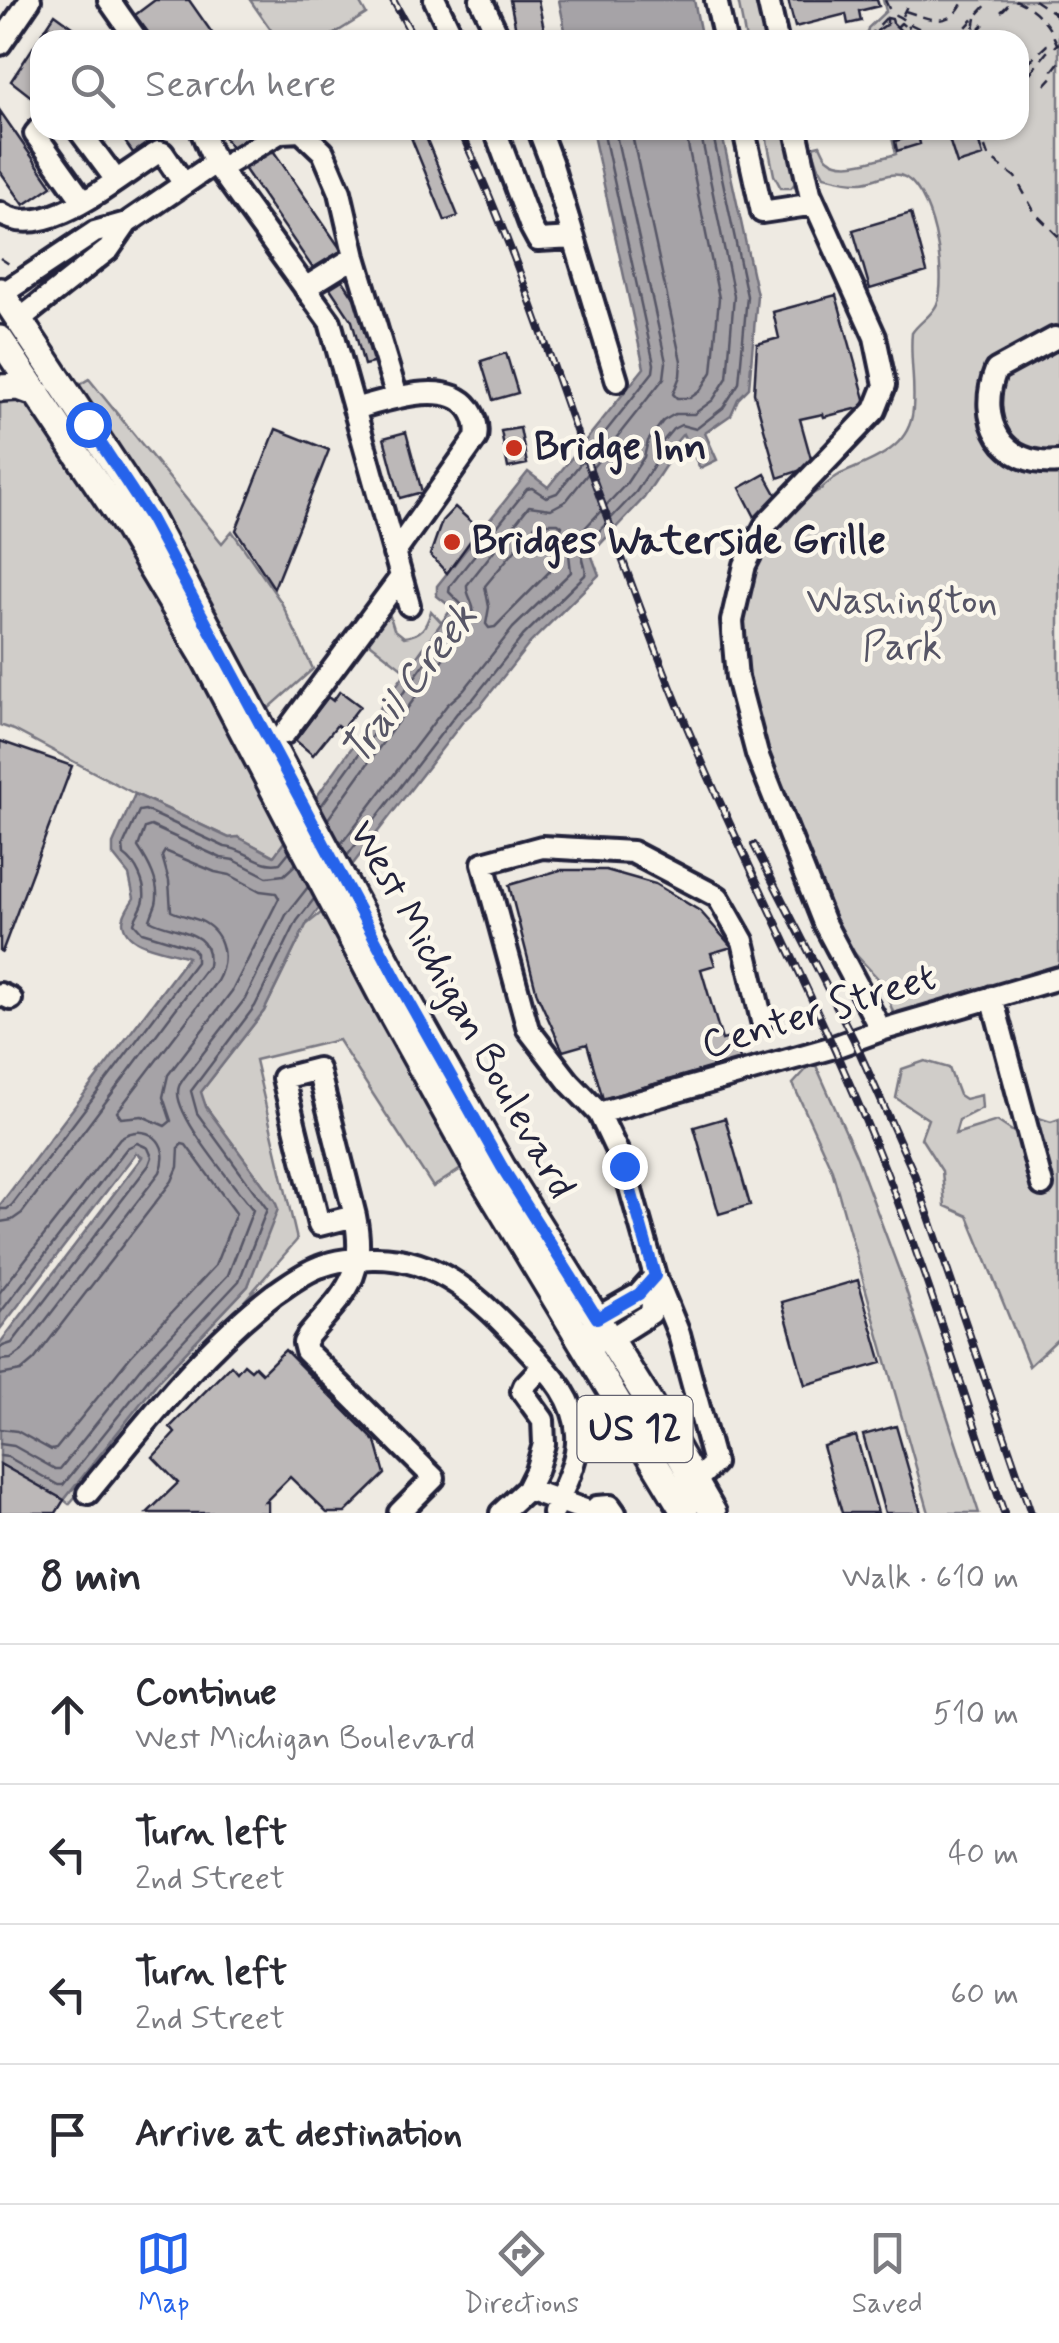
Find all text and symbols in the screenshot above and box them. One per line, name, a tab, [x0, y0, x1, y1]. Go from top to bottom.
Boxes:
search box	[30, 30, 1029, 140]
icon: search	[65, 58, 120, 113]
text: Search here	[145, 61, 336, 110]
route start	[66, 402, 112, 448]
place label: Bridge Inn	[534, 422, 707, 475]
marker: Bridge Inn	[503, 437, 525, 459]
place label: Bridges Waterside Grille	[472, 516, 886, 569]
marker: Bridges Waterside Grille	[441, 531, 463, 553]
park label: Washington Park	[806, 576, 998, 674]
water label: Trail Creek	[329, 592, 491, 778]
street label: West Michigan Boulevard	[335, 812, 587, 1208]
street label: Center Street	[695, 952, 943, 1072]
route end	[602, 1144, 648, 1190]
road number: US 12	[578, 1396, 692, 1462]
text: 8 min	[40, 1551, 142, 1606]
text: Walk · 610 m	[842, 1557, 1019, 1599]
text: Continue	[135, 1669, 277, 1718]
icon: ahead	[40, 1687, 95, 1742]
text: 510 m	[933, 1693, 1019, 1735]
text: West Michigan Boulevard	[135, 1718, 475, 1760]
text: Turn left	[135, 1809, 287, 1858]
icon: left	[40, 1827, 95, 1882]
text: 40 m	[948, 1833, 1019, 1875]
text: 2nd Street	[135, 1858, 285, 1900]
text: Turn left	[135, 1949, 287, 1998]
icon: left	[40, 1967, 95, 2022]
text: 60 m	[950, 1973, 1019, 2015]
text: 2nd Street	[135, 1998, 285, 2040]
icon: arrive	[40, 2107, 95, 2162]
text: Arrive at destination	[135, 2110, 462, 2159]
tab: Map	[136, 2226, 191, 2323]
tab: Directions	[464, 2226, 579, 2323]
tab: Saved	[852, 2226, 923, 2323]

